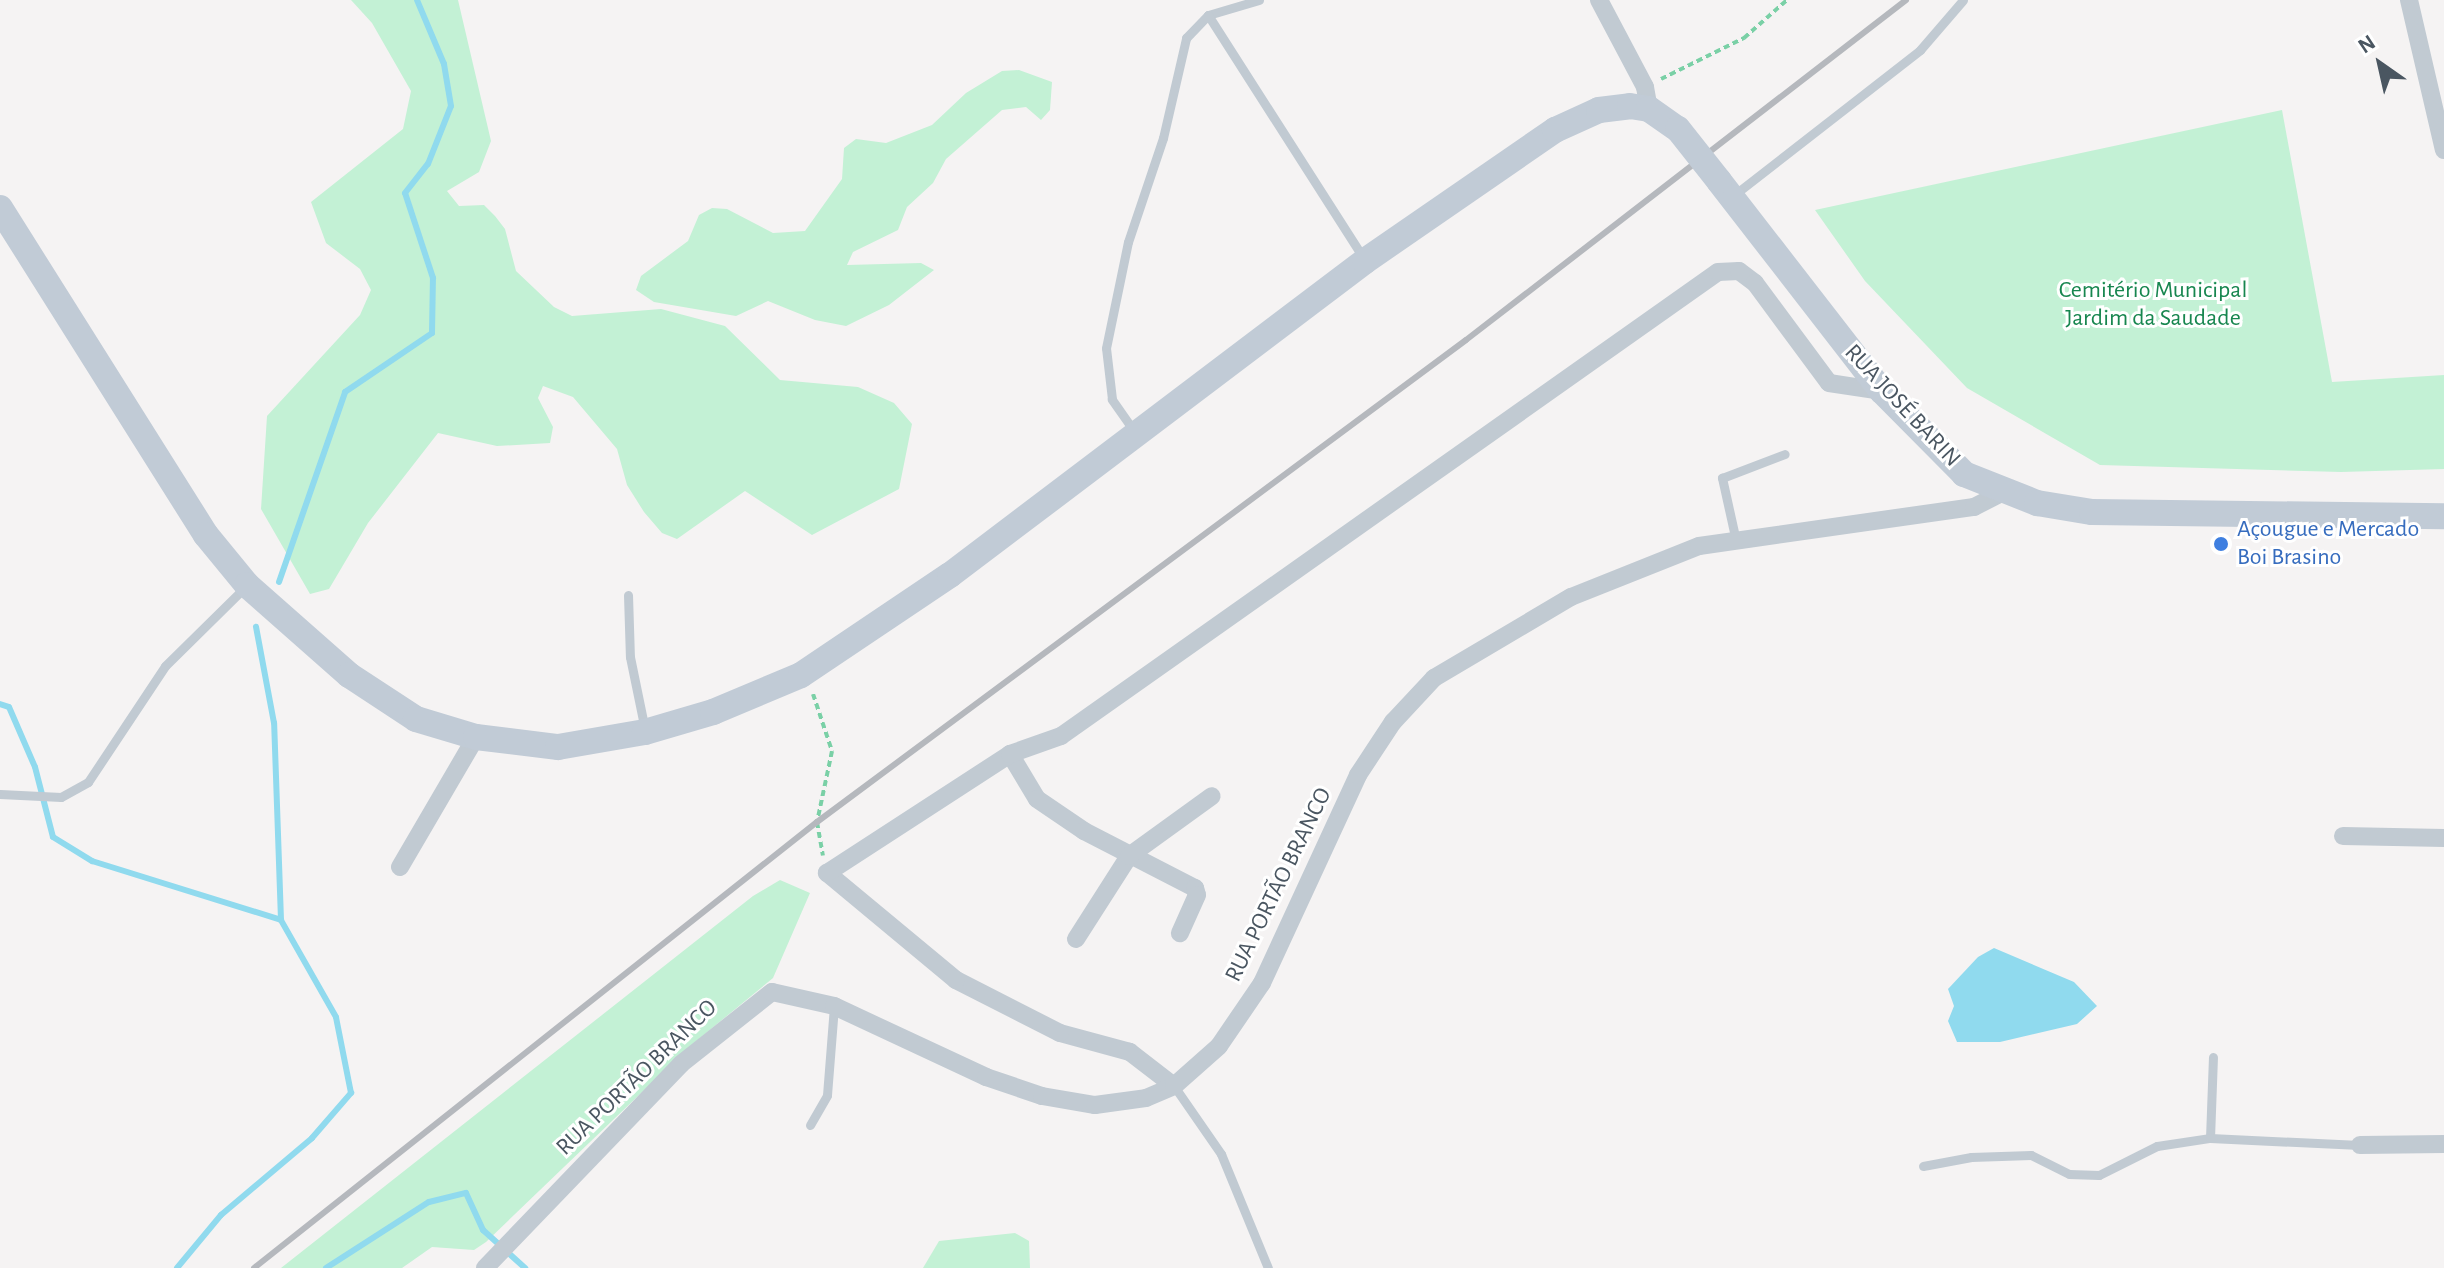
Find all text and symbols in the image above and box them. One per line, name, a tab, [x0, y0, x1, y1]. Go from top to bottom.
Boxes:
north arrow	[2340, 24, 2420, 104]
text: N	[2354, 31, 2379, 58]
park label: Cemitério Municipal Jardim da Saudade	[2059, 277, 2247, 333]
street label: RUA JOSÉ BARIN	[1838, 339, 1966, 473]
place label: Açougue e Mercado Boi Brasino	[2237, 516, 2419, 572]
marker: Açougue e Mercado Boi Brasino	[2212, 535, 2230, 553]
street label: RUA PORTÃO BRANCO	[1220, 783, 1338, 987]
street label: RUA PORTÃO BRANCO	[551, 994, 723, 1162]

